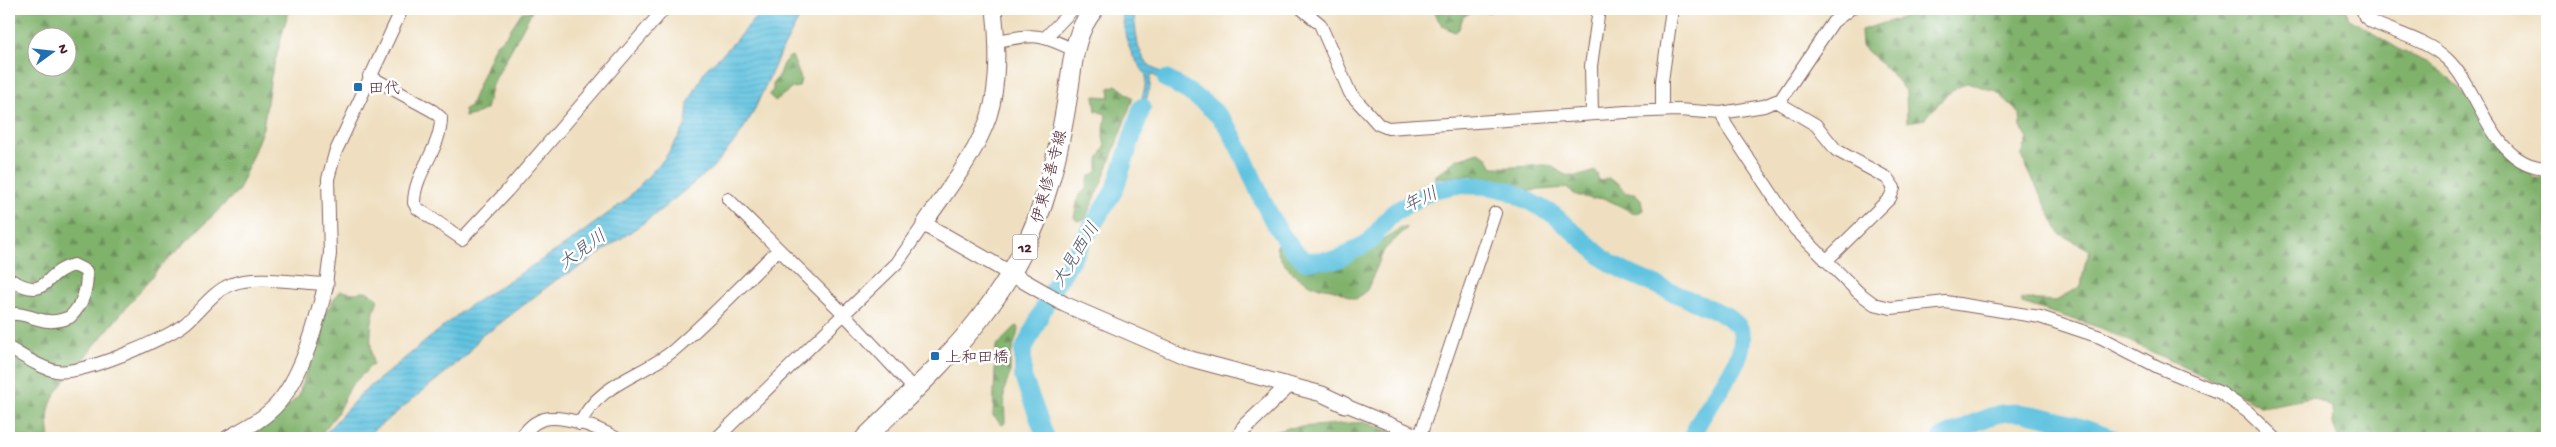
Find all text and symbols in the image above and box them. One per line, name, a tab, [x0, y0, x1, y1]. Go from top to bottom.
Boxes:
north arrow	[28, 28, 78, 78]
text: N	[53, 43, 72, 56]
place label: 田代	[368, 80, 400, 100]
marker: 田代	[352, 81, 364, 93]
street label: 伊東修善寺線	[1028, 128, 1073, 226]
water label: 年川	[1400, 183, 1442, 219]
water label: 大見西川	[1049, 219, 1105, 291]
water label: 大見川	[555, 227, 611, 275]
road number: 12	[1012, 234, 1038, 260]
place label: 上和田橋	[945, 349, 1009, 369]
marker: 上和田橋	[929, 350, 941, 362]

